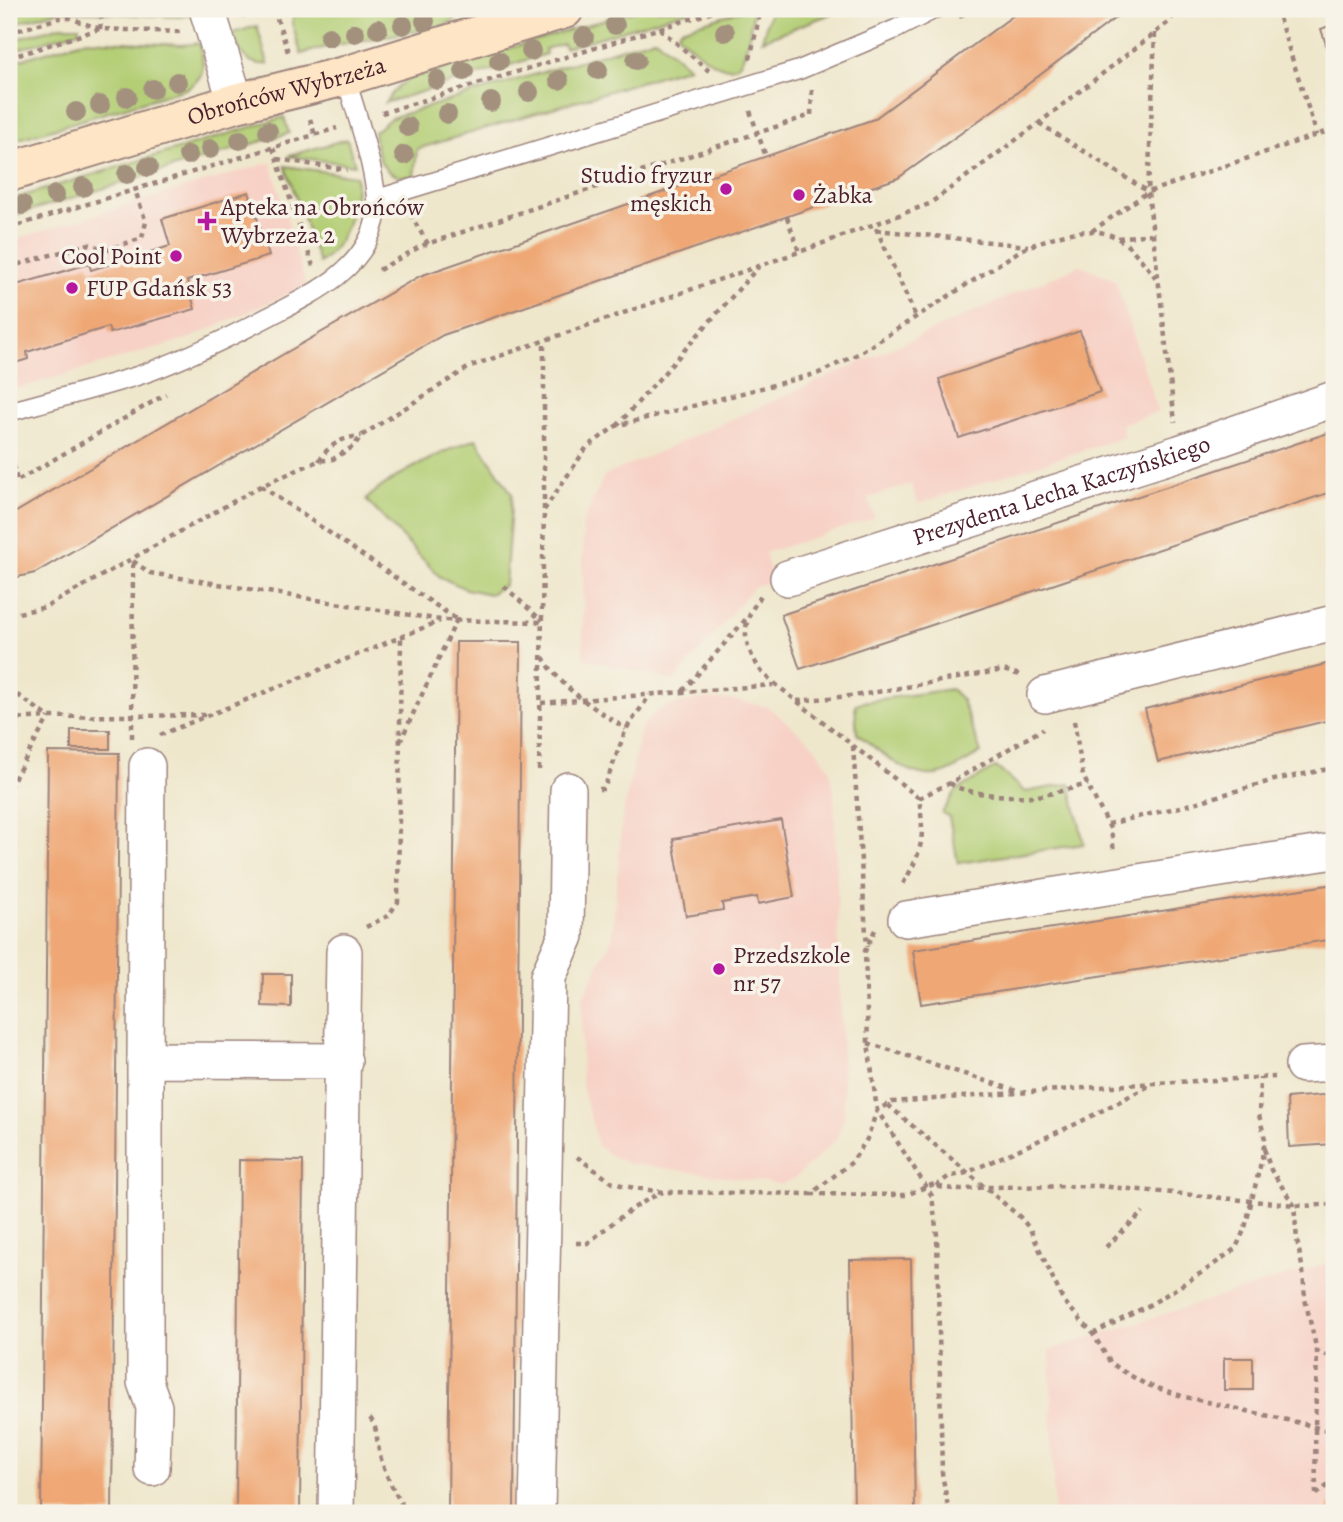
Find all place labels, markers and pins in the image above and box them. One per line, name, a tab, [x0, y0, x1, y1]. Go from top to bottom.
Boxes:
place label: Studio fryzur męskich	[581, 159, 712, 219]
place label: Żabka	[813, 179, 873, 211]
marker: Studio fryzur męskich	[718, 181, 734, 197]
marker: Żabka	[791, 187, 807, 203]
place label: Apteka na Obrońców Wybrzeża 2	[220, 191, 424, 251]
marker: Apteka na Obrońców Wybrzeża 2	[199, 213, 215, 229]
place label: Cool Point	[61, 240, 162, 272]
marker: Cool Point	[168, 248, 184, 264]
place label: FUP Gdańsk 53	[86, 272, 232, 304]
marker: FUP Gdańsk 53	[64, 280, 80, 296]
place label: Przedszkole nr 57	[733, 939, 851, 999]
marker: Przedszkole nr 57	[711, 961, 727, 977]

